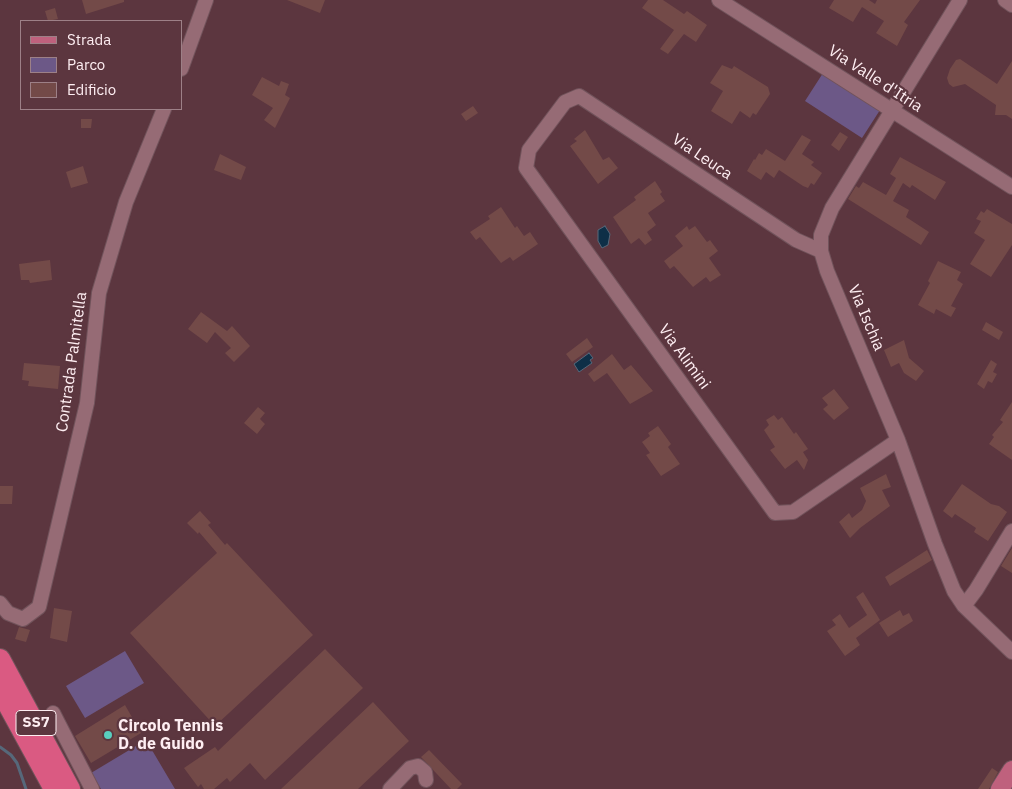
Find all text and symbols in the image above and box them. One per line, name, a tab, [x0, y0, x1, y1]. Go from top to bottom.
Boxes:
legend	[20, 20, 182, 110]
text: Strada	[67, 30, 111, 49]
street label: Via Valle d'Itria	[824, 41, 926, 117]
text: Parco	[67, 55, 105, 74]
text: Edificio	[67, 80, 116, 99]
street label: Via Leuca	[668, 130, 736, 184]
street label: Via Ischia	[844, 282, 888, 354]
street label: Contrada Palmitella	[53, 291, 91, 433]
street label: Via Alimini	[654, 321, 714, 393]
road number: SS7	[16, 710, 56, 736]
place label: Circolo Tennis D. de Guido	[118, 716, 223, 754]
marker: Circolo Tennis D. de Guido	[102, 729, 114, 741]

